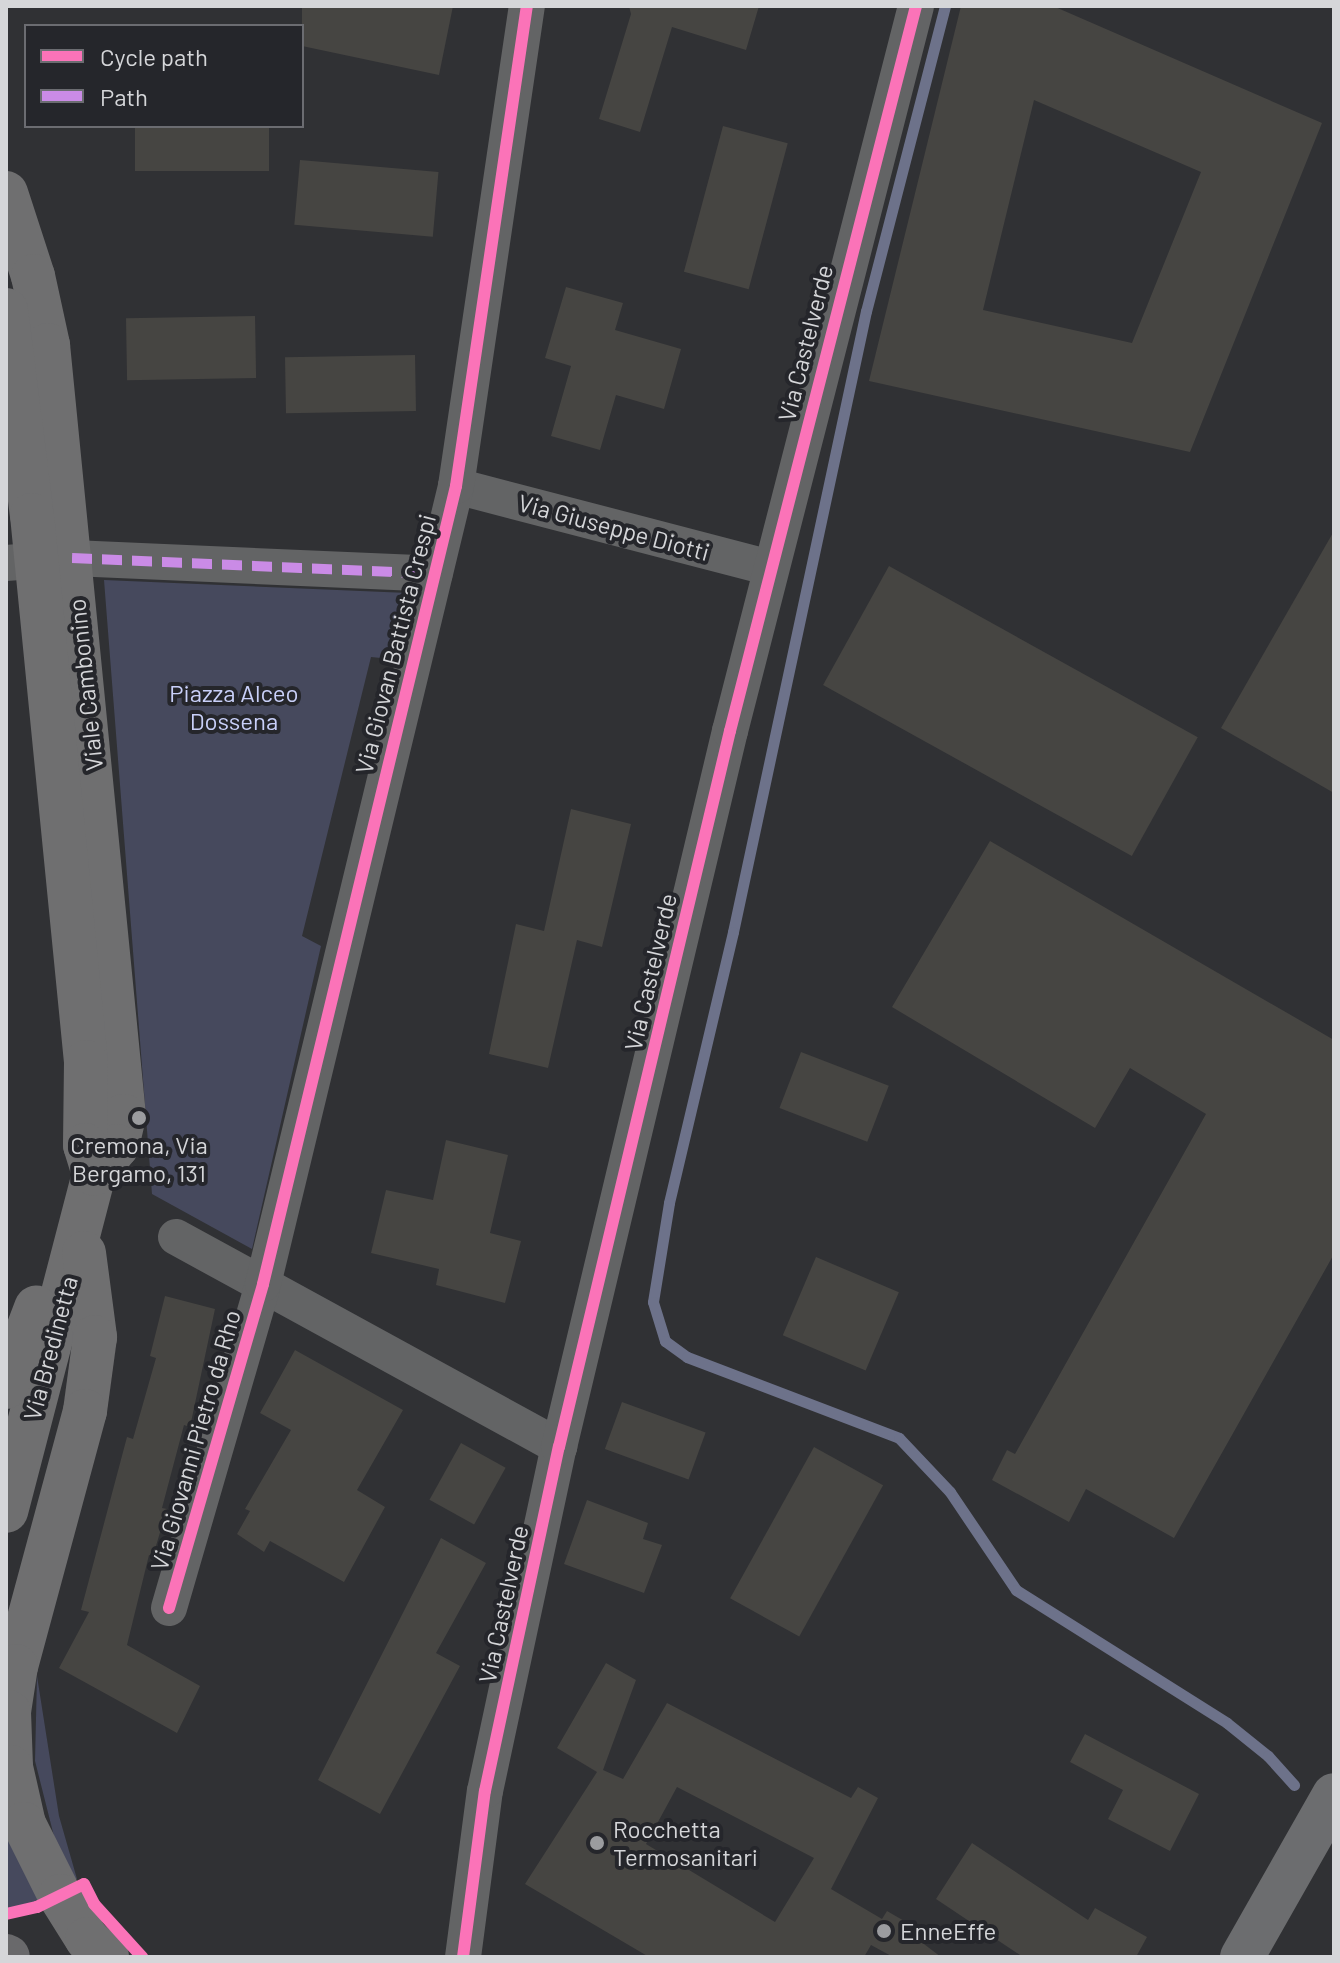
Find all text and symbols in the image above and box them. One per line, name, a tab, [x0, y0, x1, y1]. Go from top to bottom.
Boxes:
legend	[24, 24, 304, 128]
text: Cycle path	[100, 42, 208, 71]
text: Path	[100, 82, 148, 111]
street label: Via Castelverde	[772, 262, 838, 424]
street label: Via Giuseppe Diotti	[515, 488, 713, 566]
street label: Via Giovan Battista Crespi	[349, 511, 441, 777]
street label: Viale Cambonino	[62, 597, 108, 773]
park label: Piazza Alceo Dossena	[169, 679, 299, 735]
street label: Via Castelverde	[618, 891, 682, 1053]
marker: Cremona, Via Bergamo, 131	[130, 1109, 148, 1127]
place label: Cremona, Via Bergamo, 131	[70, 1131, 208, 1187]
street label: Via Bredinetta	[17, 1273, 83, 1423]
street label: Via Giovanni Pietro da Rho	[144, 1306, 246, 1574]
street label: Via Castelverde	[472, 1523, 534, 1685]
place label: Rocchetta Termosanitari	[613, 1815, 758, 1871]
marker: Rocchetta Termosanitari	[588, 1834, 606, 1852]
place label: EnneEffe	[900, 1917, 996, 1945]
marker: EnneEffe	[875, 1922, 893, 1940]

